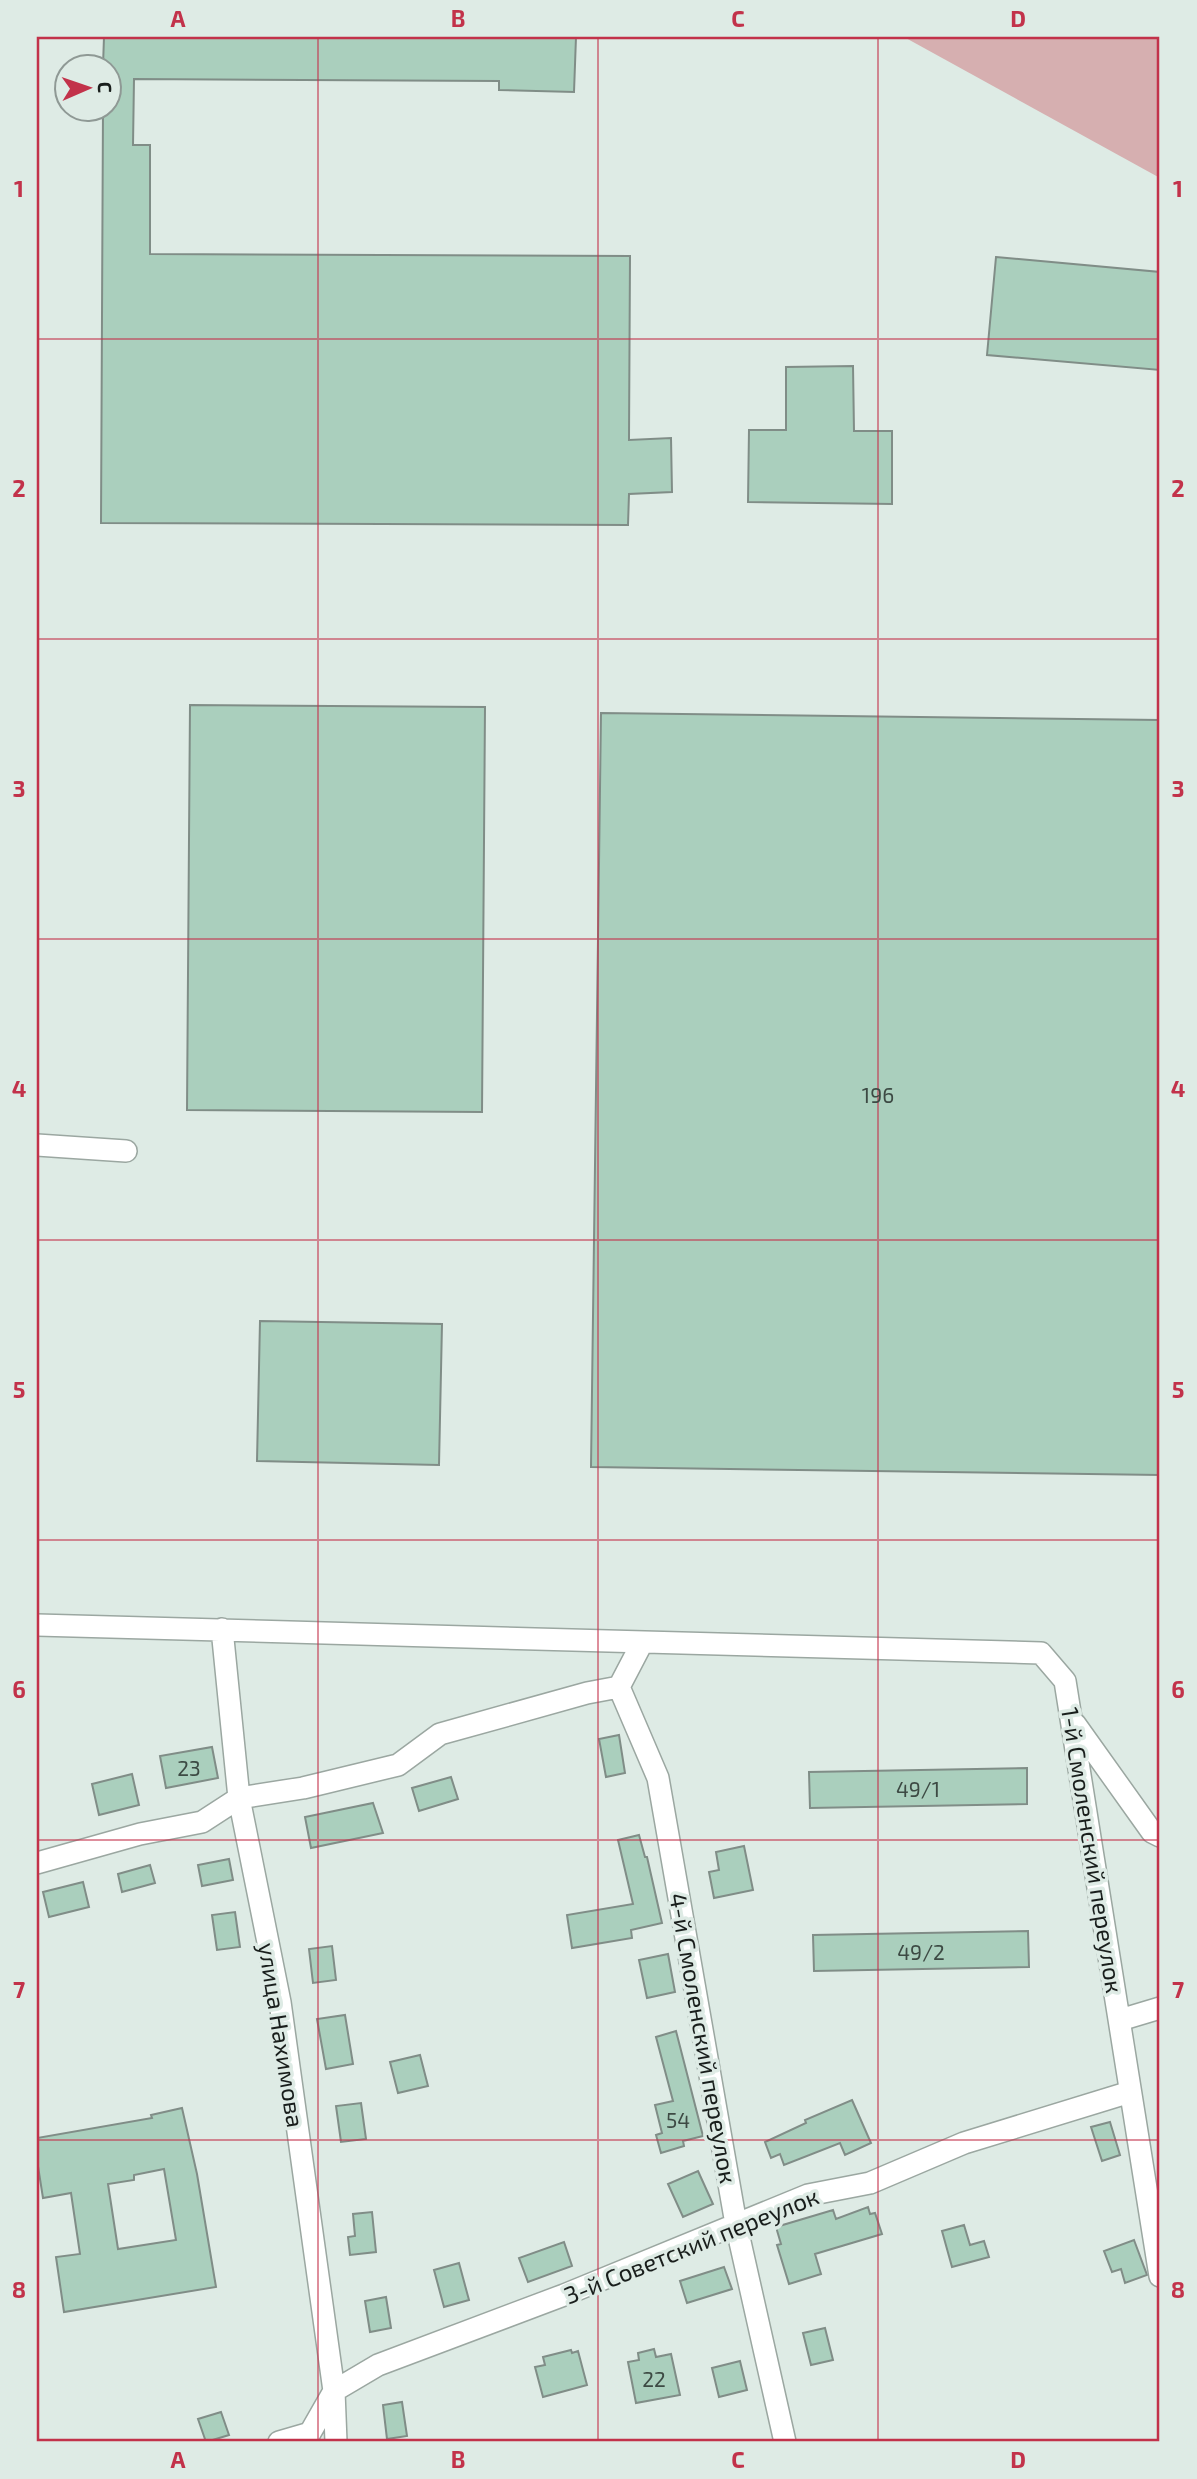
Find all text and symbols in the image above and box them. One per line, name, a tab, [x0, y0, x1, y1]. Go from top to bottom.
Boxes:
text: A	[170, 4, 186, 32]
text: B	[451, 4, 465, 32]
text: C	[731, 4, 745, 32]
text: D	[1010, 4, 1026, 32]
north arrow	[52, 52, 122, 122]
text: С	[94, 81, 117, 93]
text: 1	[14, 174, 24, 202]
text: 1	[1173, 174, 1183, 202]
text: 2	[12, 474, 26, 502]
text: 2	[1171, 474, 1185, 502]
text: 3	[12, 774, 26, 802]
text: 3	[1171, 774, 1185, 802]
text: 4	[12, 1074, 26, 1102]
text: 4	[1171, 1074, 1185, 1102]
house number: 196	[862, 1082, 894, 1107]
text: 5	[13, 1375, 25, 1403]
text: 5	[1172, 1375, 1184, 1403]
text: 6	[12, 1675, 26, 1703]
text: 6	[1171, 1675, 1185, 1703]
street label: 1-й Смоленский переулок	[1055, 1705, 1130, 1995]
house number: 23	[177, 1755, 201, 1780]
house number: 49/1	[896, 1776, 940, 1801]
street label: 4-й Смоленский переулок	[663, 1891, 744, 2186]
house number: 49/2	[897, 1939, 945, 1964]
street label: улица Нахимова	[252, 1941, 311, 2130]
text: 7	[13, 1975, 25, 2003]
text: 7	[1172, 1975, 1184, 2003]
house number: 54	[666, 2107, 690, 2132]
street label: 3-й Советский переулок	[560, 2181, 823, 2310]
text: 8	[12, 2275, 26, 2303]
text: 8	[1171, 2275, 1185, 2303]
house number: 22	[642, 2366, 666, 2391]
text: A	[170, 2445, 186, 2473]
text: B	[451, 2445, 465, 2473]
text: C	[731, 2445, 745, 2473]
text: D	[1010, 2445, 1026, 2473]

